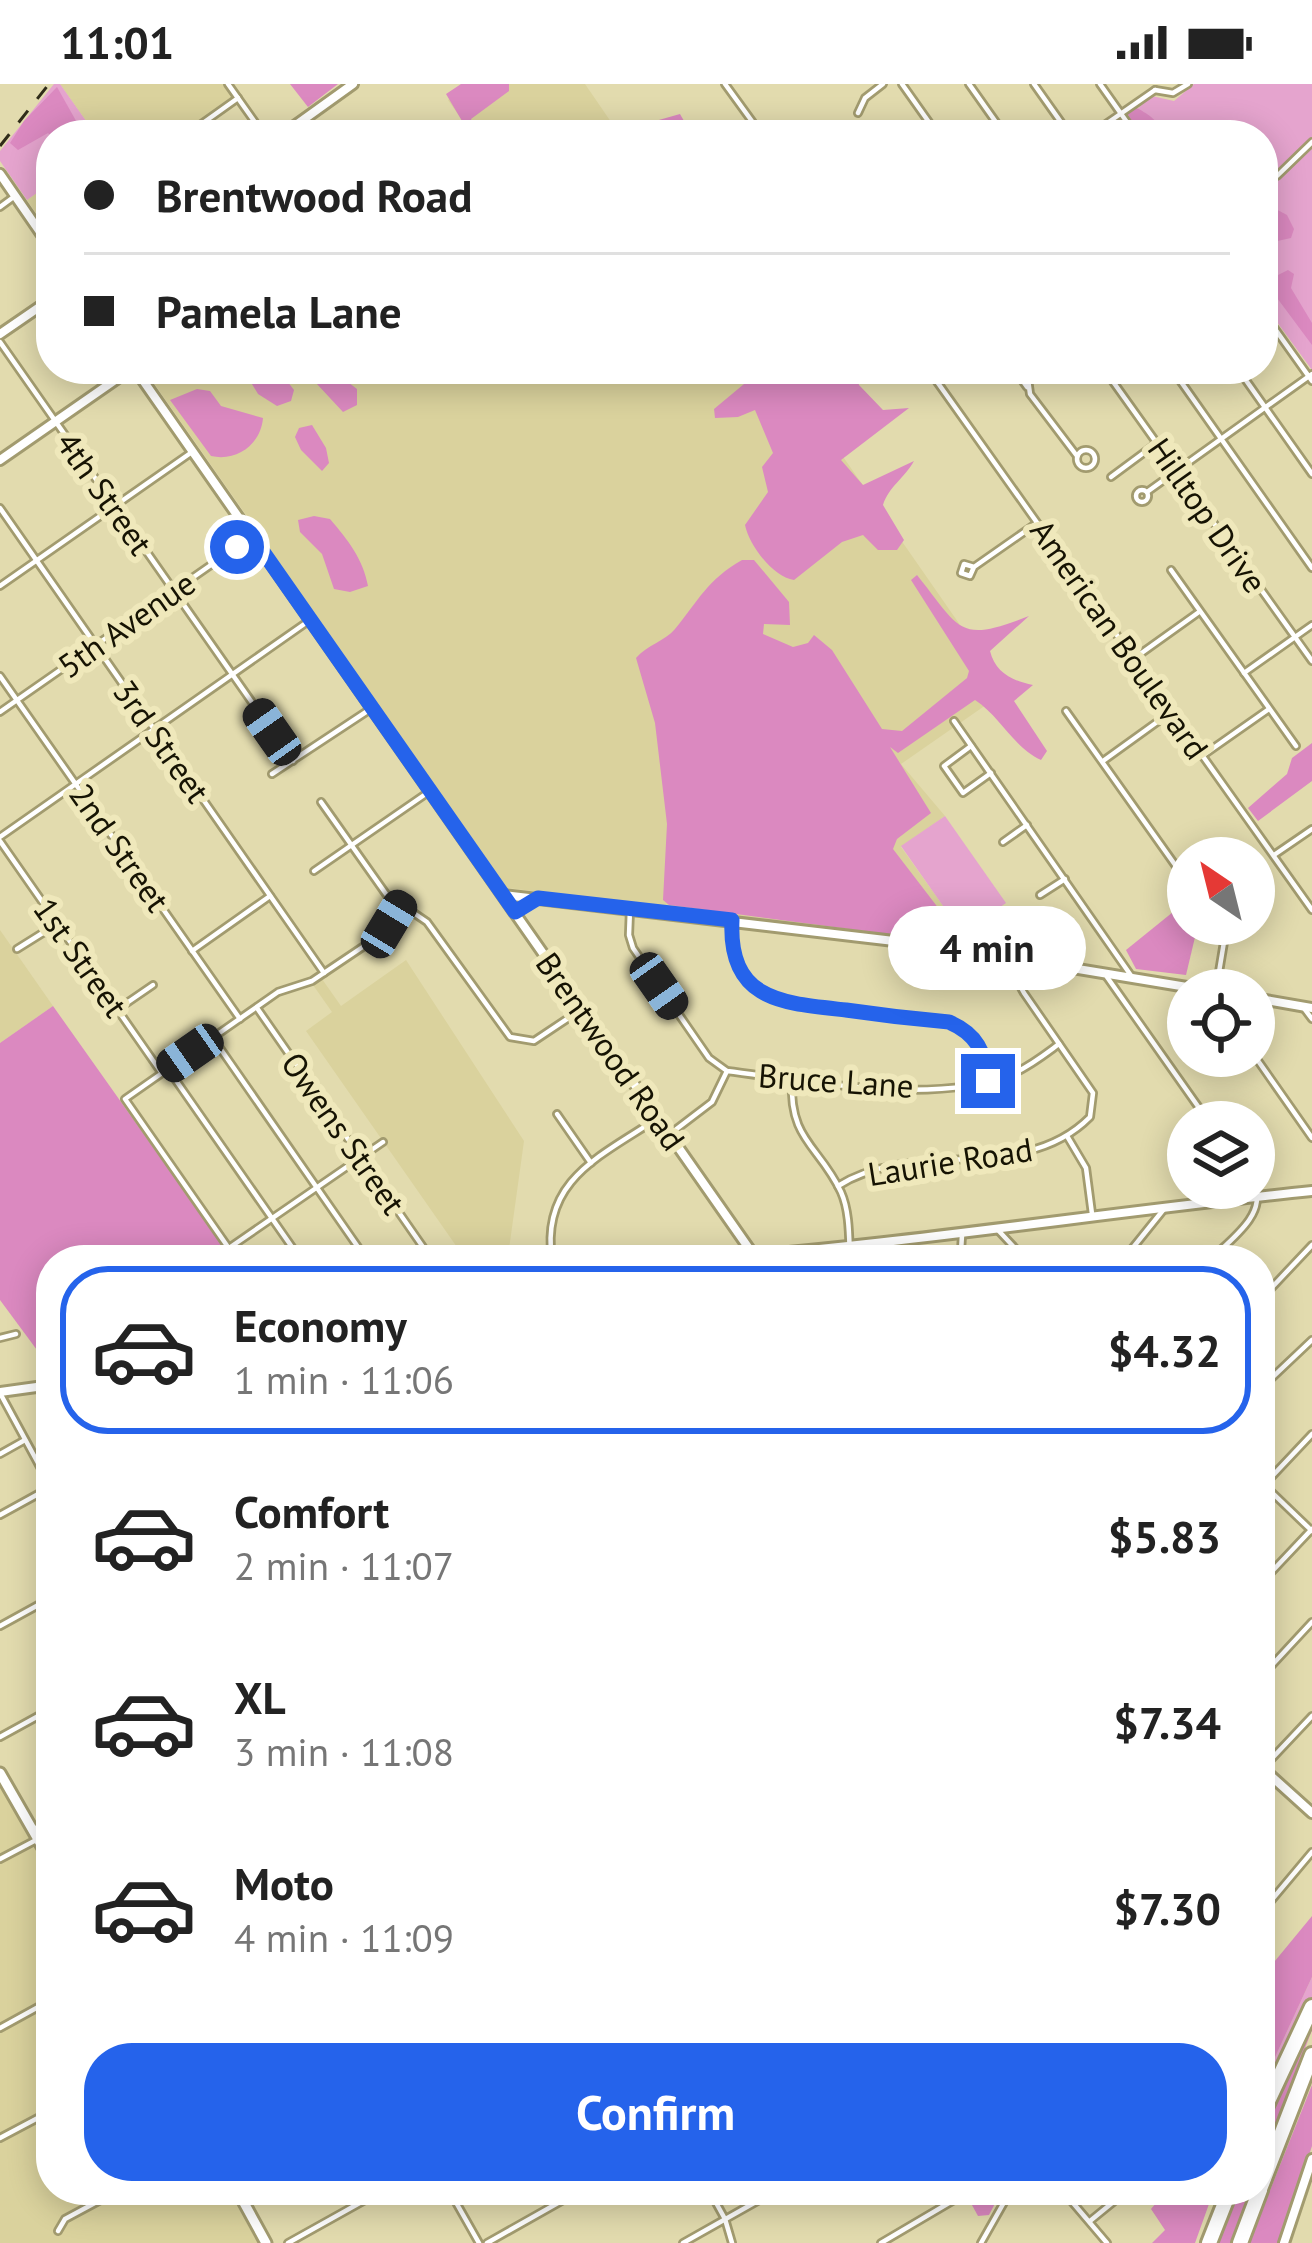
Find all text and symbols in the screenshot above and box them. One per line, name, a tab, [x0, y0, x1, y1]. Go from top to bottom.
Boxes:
text: 11:01	[60, 13, 174, 71]
text: Brentwood Road	[156, 166, 472, 224]
text: Pamela Lane	[156, 282, 402, 340]
street label: 4th Street	[47, 423, 163, 563]
street label: Hilltop Drive	[1139, 429, 1277, 601]
street label: American Boulevard	[1021, 511, 1219, 767]
route start	[210, 520, 264, 574]
street label: 5th Avenue	[49, 561, 203, 687]
street label: 3rd Street	[104, 671, 220, 811]
car	[237, 692, 307, 772]
street label: 2nd Street	[60, 775, 180, 919]
north arrow	[1167, 837, 1275, 945]
map controls	[1167, 837, 1275, 1209]
car	[355, 884, 423, 964]
street label: 1st Street	[24, 889, 138, 1025]
callout: 4 min	[889, 907, 1087, 991]
text: 4 min	[939, 922, 1035, 973]
street label: Brentwood Road	[527, 944, 695, 1158]
car	[624, 946, 694, 1026]
button: locate	[1167, 969, 1275, 1077]
car	[150, 1018, 230, 1088]
street label: Owens Street	[272, 1044, 416, 1222]
street label: Bruce Lane	[757, 1053, 915, 1107]
route end	[961, 1054, 1015, 1108]
button: layers	[1167, 1101, 1275, 1209]
street label: Laurie Road	[865, 1127, 1035, 1195]
icon: car	[90, 1296, 198, 1404]
text: Economy	[234, 1296, 407, 1354]
text: $4.32	[1108, 1321, 1221, 1379]
text: 1 min · 11:06	[234, 1354, 454, 1405]
icon: car	[90, 1482, 198, 1590]
text: Comfort	[234, 1482, 389, 1540]
text: $5.83	[1108, 1507, 1221, 1565]
text: 2 min · 11:07	[234, 1540, 454, 1591]
icon: car	[90, 1668, 198, 1776]
text: XL	[234, 1668, 286, 1726]
text: $7.34	[1113, 1693, 1221, 1751]
text: 3 min · 11:08	[234, 1726, 454, 1777]
icon: car	[90, 1854, 198, 1962]
text: Moto	[234, 1854, 334, 1912]
text: $7.30	[1113, 1879, 1221, 1937]
text: 4 min · 11:09	[234, 1912, 454, 1963]
button: Confirm	[84, 2043, 1227, 2181]

